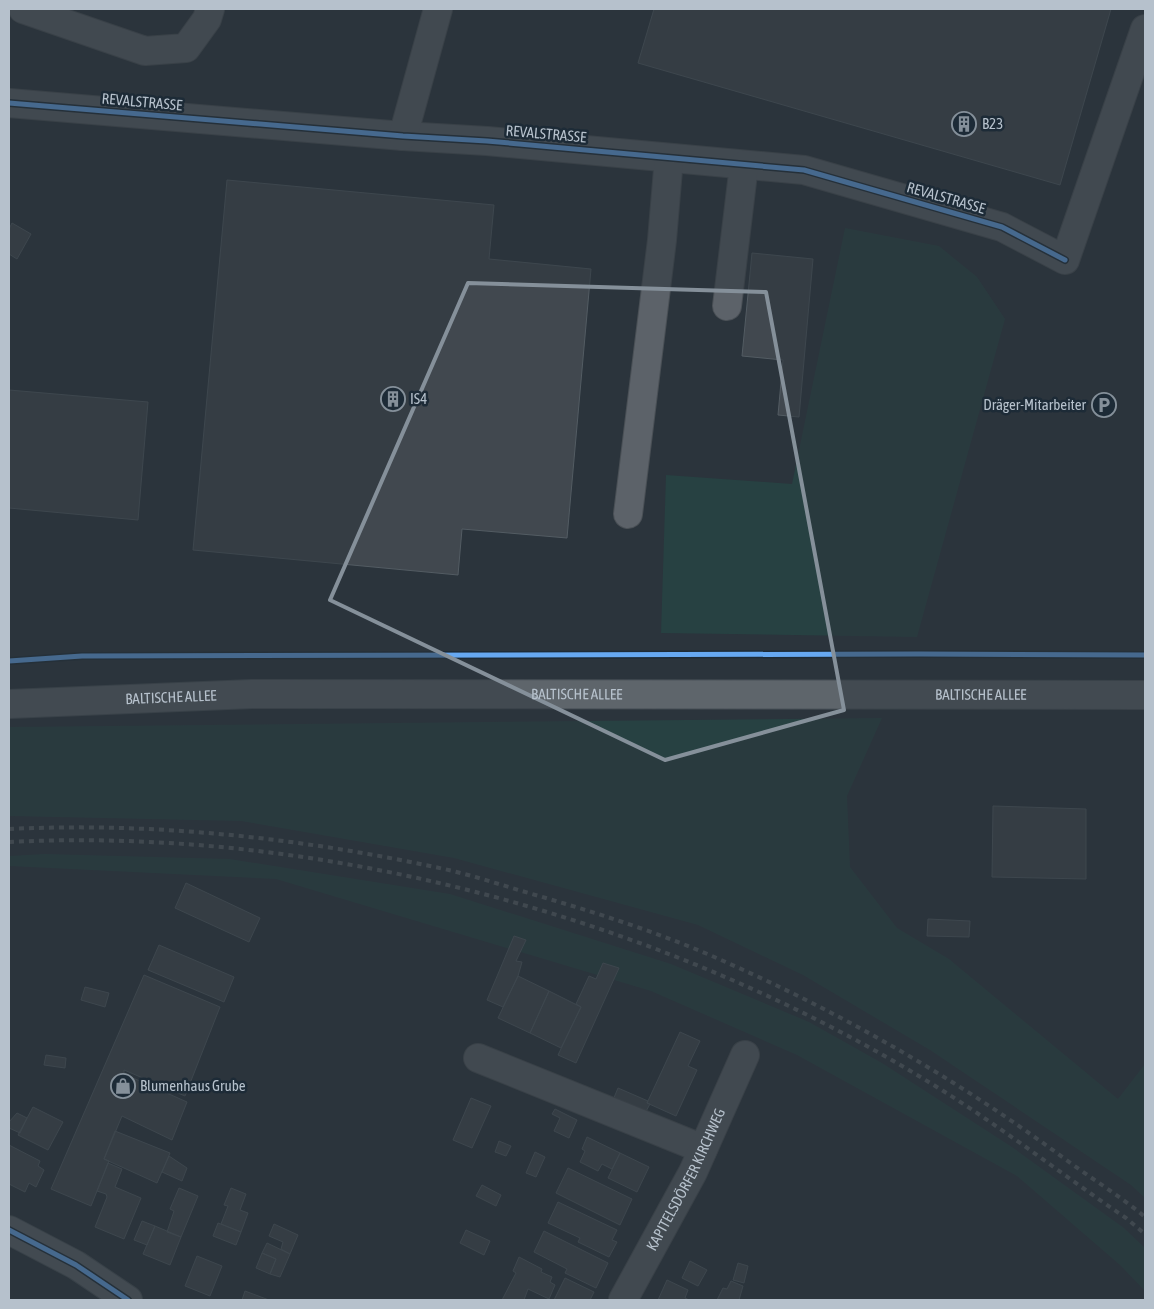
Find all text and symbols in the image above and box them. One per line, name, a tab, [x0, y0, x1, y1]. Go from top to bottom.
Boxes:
street label: REVALSTRASSE	[101, 90, 184, 114]
building icon: B23	[951, 111, 977, 137]
place label: B23	[982, 115, 1003, 132]
street label: REVALSTRASSE	[505, 122, 588, 146]
street label: REVALSTRASSE	[905, 178, 988, 217]
building icon: IS4	[380, 386, 406, 412]
place label: IS4	[410, 390, 427, 407]
parking icon: Dräger-Mitarbeiter	[1091, 392, 1117, 418]
place label: Dräger-Mitarbeiter	[983, 396, 1087, 413]
street label: BALTISCHE ALLEE	[531, 685, 623, 702]
street label: BALTISCHE ALLEE	[125, 686, 217, 707]
street label: BALTISCHE ALLEE	[935, 686, 1027, 703]
shop icon: Blumenhaus Grube	[110, 1073, 136, 1099]
place label: Blumenhaus Grube	[140, 1077, 246, 1094]
street label: KAPITELSDÖRFER KIRCHWEG	[643, 1106, 728, 1253]

